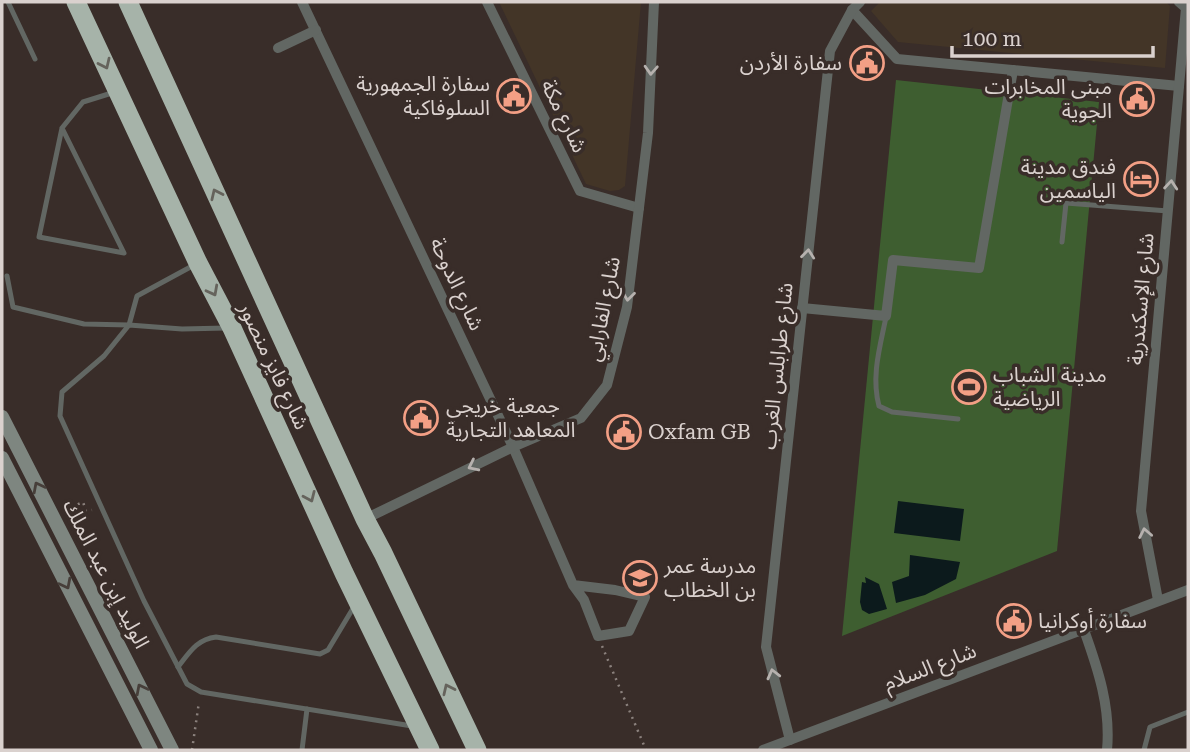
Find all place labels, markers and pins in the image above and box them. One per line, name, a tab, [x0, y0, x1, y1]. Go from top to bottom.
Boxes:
public building icon: سفارة الأردن	[848, 44, 886, 82]
place label: سفارة الأردن	[740, 51, 842, 75]
place label: سفارة الجمهورية السلوفاكية	[356, 72, 490, 120]
place label: مبنى المخابرات الجوية	[984, 75, 1112, 123]
public building icon: سفارة الجمهورية السلوفاكية	[495, 77, 533, 115]
public building icon: مبنى المخابرات الجوية	[1118, 80, 1156, 118]
place label: فندق مدينة الياسمين	[1021, 155, 1116, 203]
hotel icon: فندق مدينة الياسمين	[1122, 160, 1160, 198]
place label: مدينة الشباب الرياضية	[993, 363, 1107, 411]
sports icon: مدينة الشباب الرياضية	[950, 368, 988, 406]
place label: جمعية خريجي المعاهد التجارية	[446, 394, 576, 442]
public building icon: جمعية خريجي المعاهد التجارية	[402, 399, 440, 437]
public building icon: Oxfam GB	[605, 413, 643, 451]
place label: Oxfam GB	[648, 420, 751, 444]
place label: مدرسة عمر بن الخطاب	[663, 554, 756, 602]
school or university icon: مدرسة عمر بن الخطاب	[621, 559, 659, 597]
public building icon: سفارة أوكرانيا	[995, 602, 1033, 640]
place label: سفارة أوكرانيا	[1038, 608, 1147, 633]

